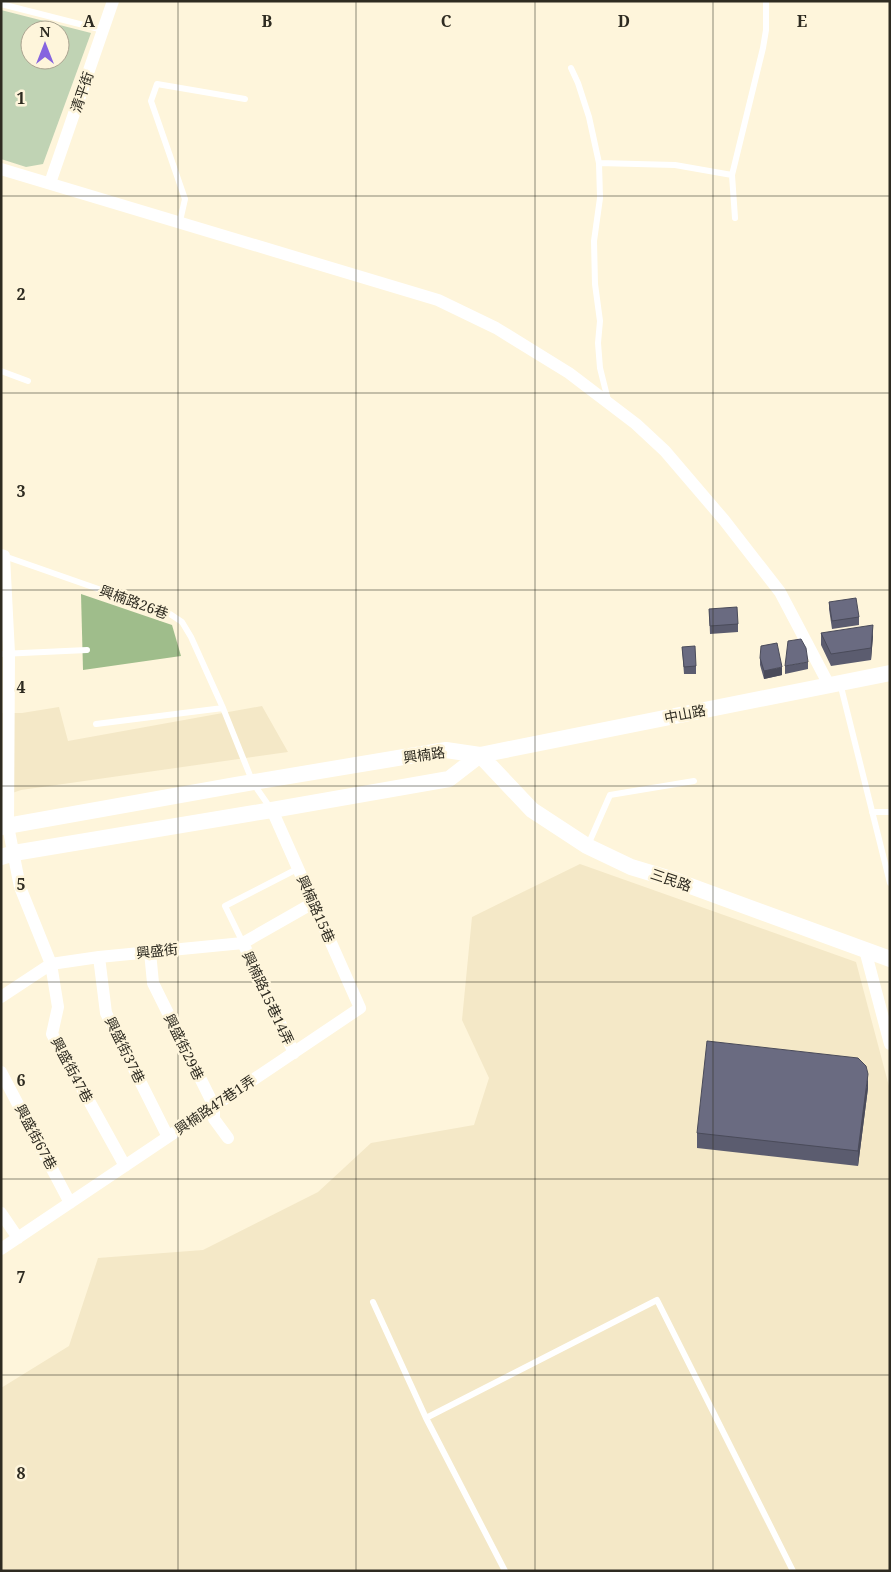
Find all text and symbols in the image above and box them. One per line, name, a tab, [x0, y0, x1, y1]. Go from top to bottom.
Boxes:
text: A	[83, 10, 96, 32]
text: B	[262, 10, 273, 32]
text: C	[441, 10, 452, 32]
text: D	[618, 10, 630, 32]
text: E	[797, 10, 807, 32]
north arrow	[20, 20, 70, 70]
text: N	[39, 22, 51, 41]
street label: 清平街	[66, 69, 97, 115]
text: 1	[16, 87, 26, 109]
text: 2	[16, 283, 26, 305]
text: 3	[16, 480, 26, 502]
street label: 興楠路26巷	[97, 580, 171, 623]
text: 4	[16, 676, 26, 698]
street label: 中山路	[662, 700, 707, 727]
street label: 興楠路	[402, 742, 446, 767]
street label: 三民路	[648, 864, 694, 895]
street label: 興楠路15巷	[293, 872, 340, 945]
text: 5	[16, 873, 26, 895]
street label: 興盛街	[135, 939, 179, 962]
street label: 興楠路15巷14弄	[238, 948, 298, 1048]
street label: 興盛街29巷	[160, 1010, 209, 1083]
street label: 興盛街37巷	[101, 1013, 150, 1086]
street label: 興盛街47巷	[47, 1034, 98, 1106]
text: 6	[16, 1069, 26, 1091]
street label: 興楠路47巷1弄	[171, 1071, 259, 1139]
street label: 興盛街67巷	[11, 1101, 62, 1173]
text: 7	[16, 1266, 26, 1288]
text: 8	[16, 1462, 26, 1484]

